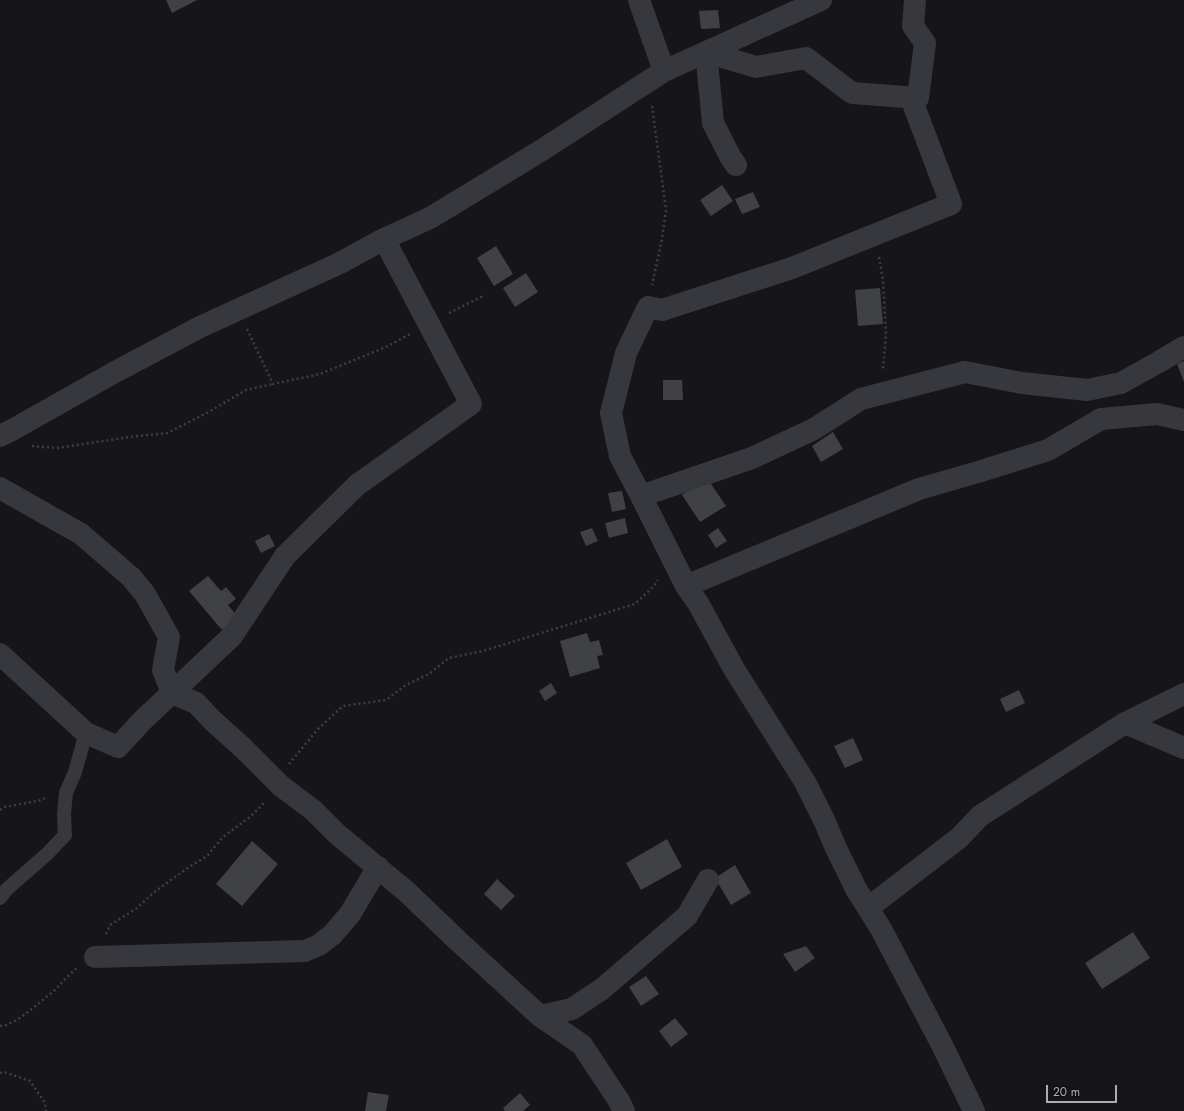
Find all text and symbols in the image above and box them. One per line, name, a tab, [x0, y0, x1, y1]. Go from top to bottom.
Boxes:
scale bar	[1048, 1077, 1119, 1103]
text: 20 m	[1053, 1083, 1080, 1101]

